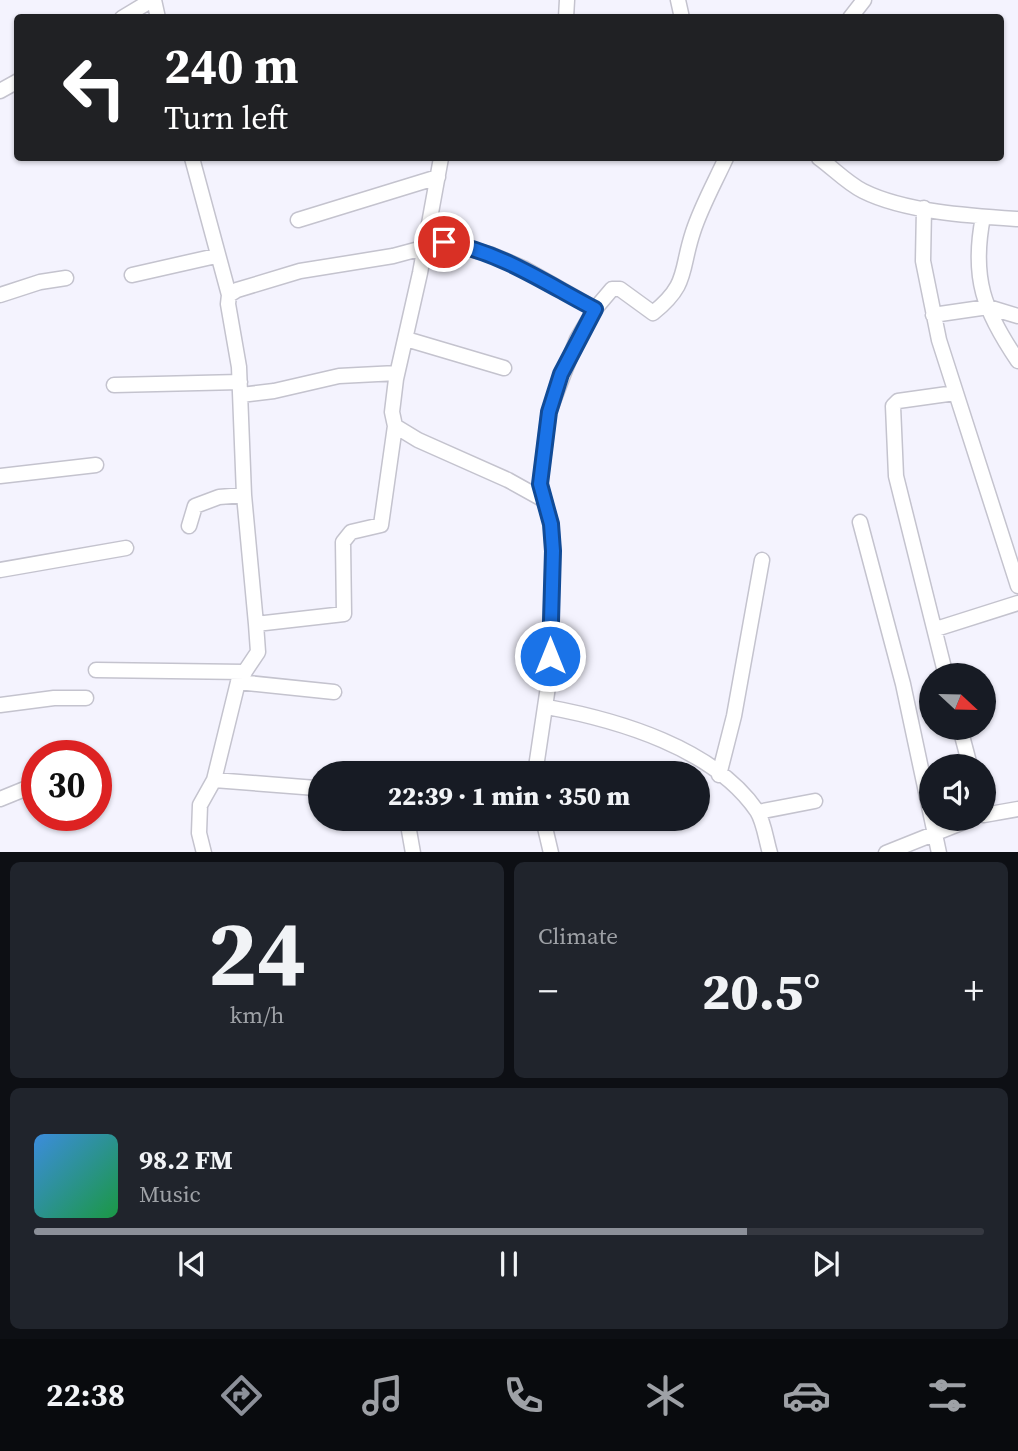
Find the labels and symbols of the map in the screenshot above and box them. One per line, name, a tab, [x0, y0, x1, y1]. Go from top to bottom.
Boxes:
pin	[414, 212, 474, 272]
position arrow	[513, 619, 587, 693]
north arrow	[919, 663, 996, 740]
speed limit sign: 30	[21, 740, 112, 831]

